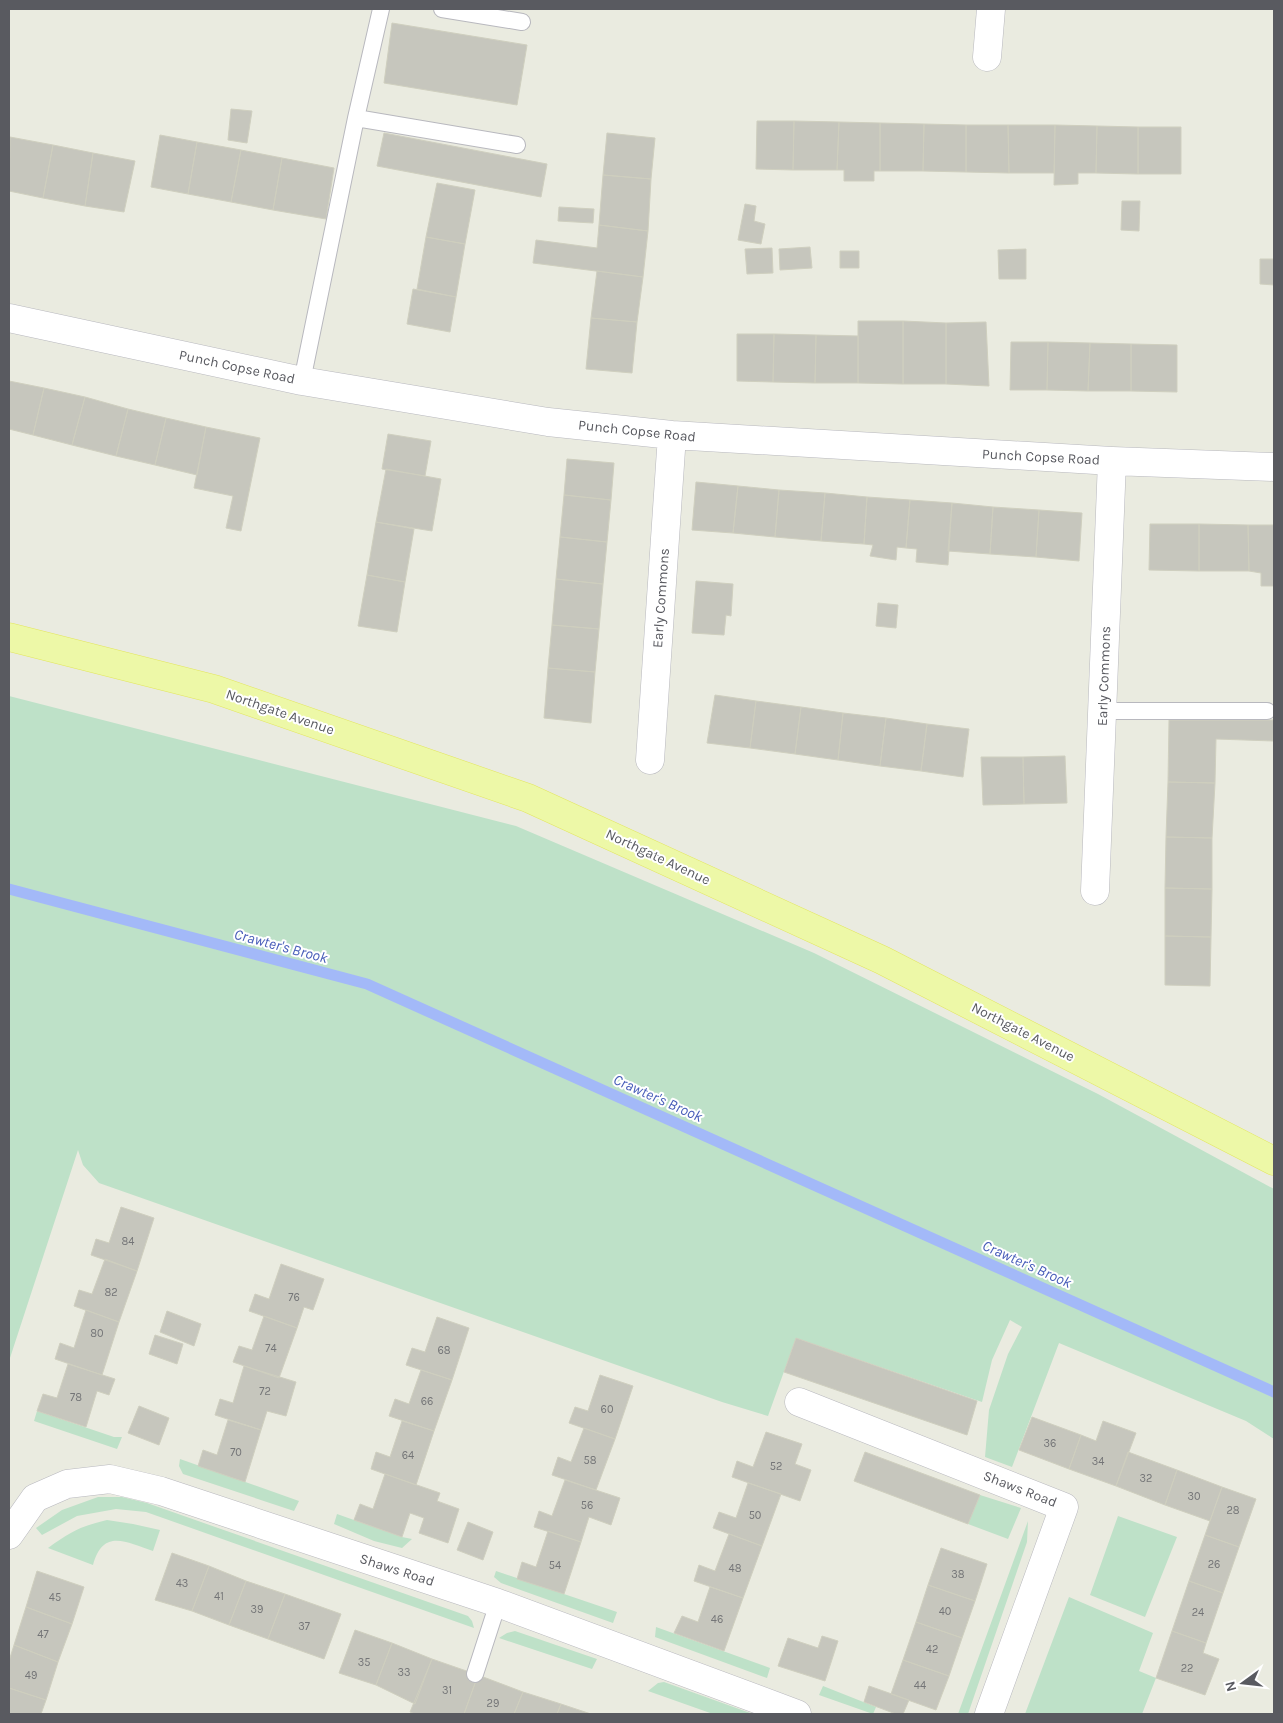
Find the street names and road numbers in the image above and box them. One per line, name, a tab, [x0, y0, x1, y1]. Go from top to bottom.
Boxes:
street label: Punch Copse Road	[177, 346, 297, 388]
street label: Punch Copse Road	[577, 416, 697, 446]
street label: Punch Copse Road	[982, 445, 1100, 469]
street label: Early Commons	[649, 547, 673, 649]
street label: Early Commons	[1094, 626, 1114, 726]
street label: Northgate Avenue	[224, 685, 336, 739]
street label: Northgate Avenue	[603, 825, 713, 889]
street label: Northgate Avenue	[969, 999, 1077, 1065]
street label: Shaws Road	[981, 1467, 1059, 1511]
street label: Shaws Road	[357, 1550, 437, 1590]

